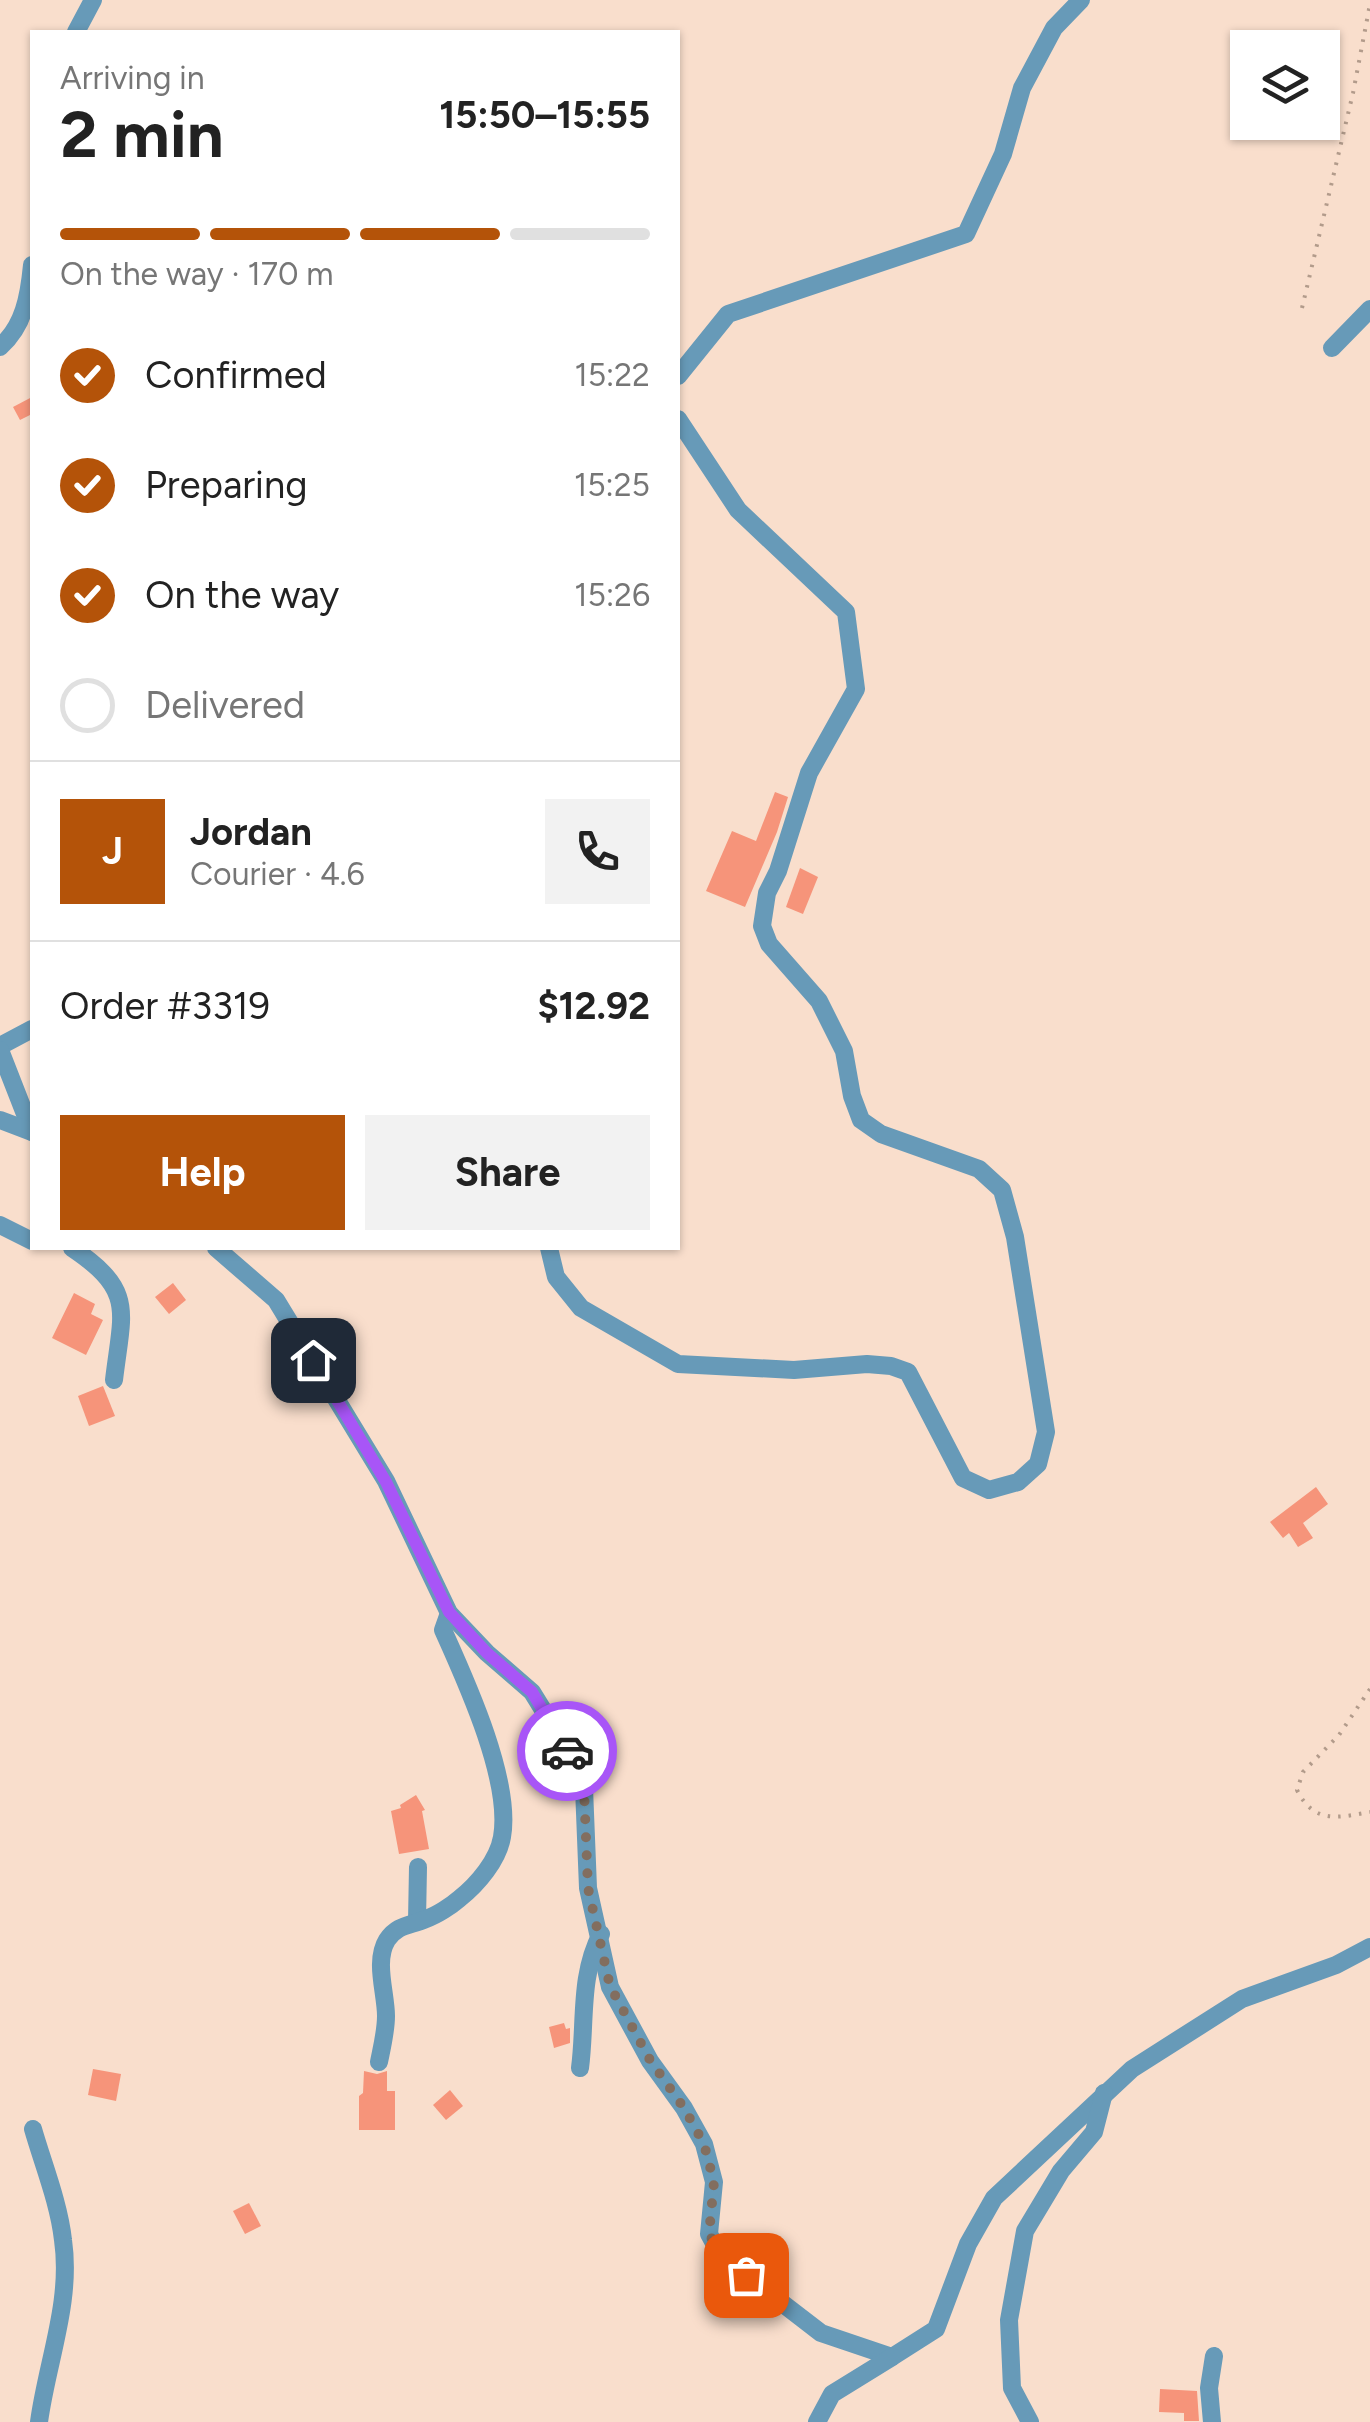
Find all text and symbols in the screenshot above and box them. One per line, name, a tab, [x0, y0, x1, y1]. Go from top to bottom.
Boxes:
map controls	[1230, 30, 1340, 140]
button: layers	[1230, 30, 1340, 140]
text: Arriving in	[60, 59, 205, 97]
text: 15:50–15:55	[439, 92, 650, 138]
text: 2 min	[60, 95, 224, 173]
text: On the way · 170 m	[60, 255, 334, 293]
icon: check	[60, 348, 115, 403]
text: Confirmed	[145, 352, 327, 398]
text: 15:22	[575, 356, 650, 394]
icon: check	[60, 458, 115, 513]
text: Preparing	[145, 462, 307, 508]
text: 15:25	[574, 466, 650, 504]
icon: check	[60, 568, 115, 623]
text: On the way	[145, 572, 339, 618]
text: 15:26	[574, 576, 650, 614]
text: Delivered	[145, 682, 305, 728]
button: phone	[545, 799, 650, 904]
text: Jordan	[190, 809, 312, 855]
text: J	[102, 828, 123, 874]
text: Courier · 4.6	[190, 855, 365, 893]
text: Order #3319	[60, 983, 270, 1029]
text: $12.92	[537, 983, 650, 1029]
button: Help	[60, 1115, 345, 1230]
button: Share	[365, 1115, 650, 1230]
pin	[271, 1318, 356, 1403]
icon: home	[286, 1333, 341, 1388]
courier	[517, 1701, 617, 1801]
icon: car	[540, 1724, 595, 1779]
pin	[704, 2233, 789, 2318]
icon: bag	[719, 2248, 774, 2303]

